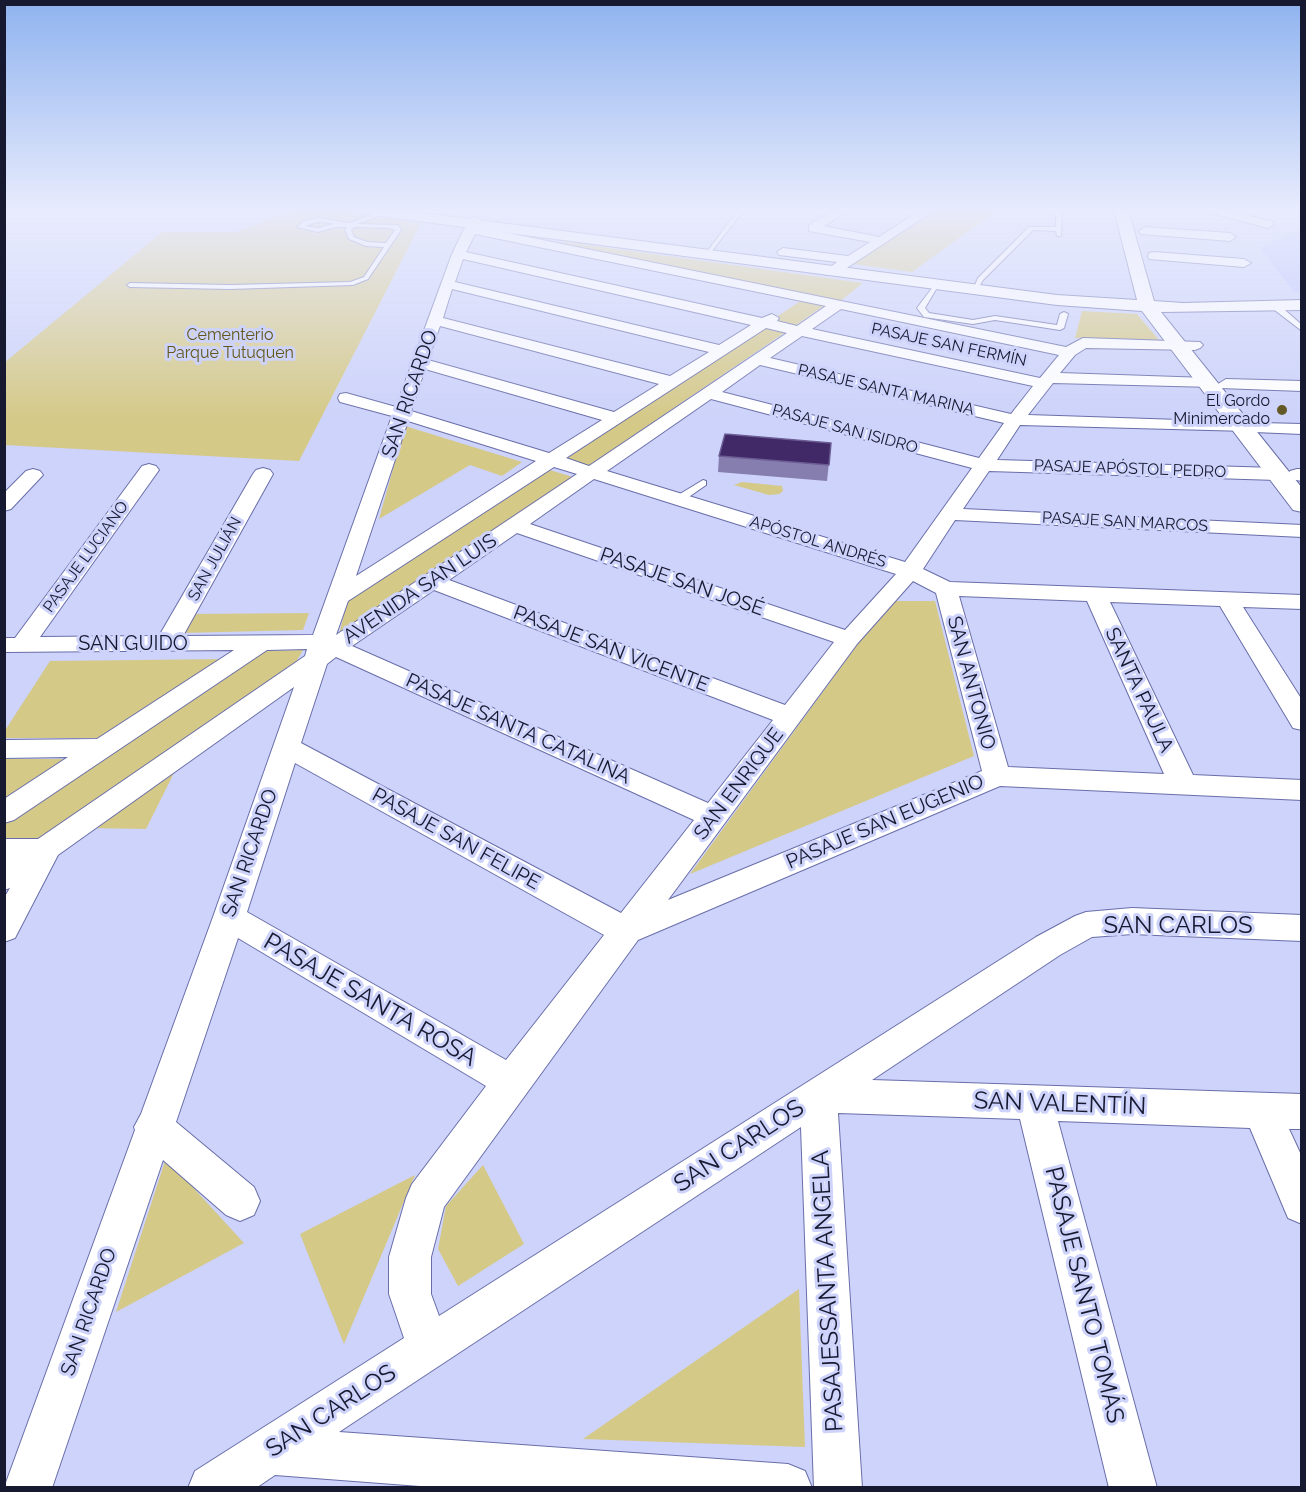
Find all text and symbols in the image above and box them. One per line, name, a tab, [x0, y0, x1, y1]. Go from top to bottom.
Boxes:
street label: PASAJE SAN FERMÍN	[870, 319, 1028, 371]
park label: Cementerio Parque Tutuquen	[166, 325, 294, 363]
street label: SAN RICARDO	[377, 327, 443, 461]
street label: PASAJE SANTA MARINA	[796, 360, 976, 420]
place label: El Gordo Minimercado	[1173, 391, 1270, 429]
street label: PASAJE SAN ISIDRO	[770, 400, 920, 458]
marker: El Gordo Minimercado	[1275, 403, 1289, 417]
street label: PASAJE APÓSTOL PEDRO	[1033, 456, 1227, 482]
street label: PASAJE LUCIANO	[39, 498, 133, 616]
street label: PASAJE SAN MARCOS	[1041, 508, 1209, 536]
street label: APÓSTOL ANDRÉS	[747, 512, 889, 572]
street label: SAN JULIÁN	[184, 514, 246, 604]
street label: AVENIDA SAN LUIS	[339, 529, 501, 649]
street label: PASAJE SAN JOSÉ	[597, 543, 767, 621]
street label: PASAJE SAN VICENTE	[510, 601, 712, 697]
street label: SAN ANTONIO	[942, 614, 1000, 752]
street label: SANTA PAULA	[1100, 624, 1178, 756]
street label: SAN GUIDO	[78, 632, 188, 656]
street label: PASAJE SANTA CATALINA	[402, 669, 634, 789]
street label: SAN ENRIQUE	[689, 723, 789, 845]
street label: PASAJE SAN EUGENIO	[783, 769, 987, 875]
street label: PASAJE SAN FELIPE	[368, 783, 544, 895]
street label: SAN RICARDO	[217, 786, 283, 920]
street label: SAN CARLOS	[1103, 912, 1253, 940]
street label: PASAJE SANTA ROSA	[258, 927, 482, 1073]
street label: SAN VALENTÍN	[973, 1087, 1147, 1121]
street label: SAN CARLOS	[669, 1093, 809, 1199]
street label: PASAJESSANTA ANGELA	[806, 1149, 850, 1433]
street label: PASAJE SANTO TOMÁS	[1038, 1164, 1130, 1426]
street label: SAN RICARDO	[56, 1245, 122, 1379]
street label: SAN CARLOS	[261, 1358, 401, 1464]

